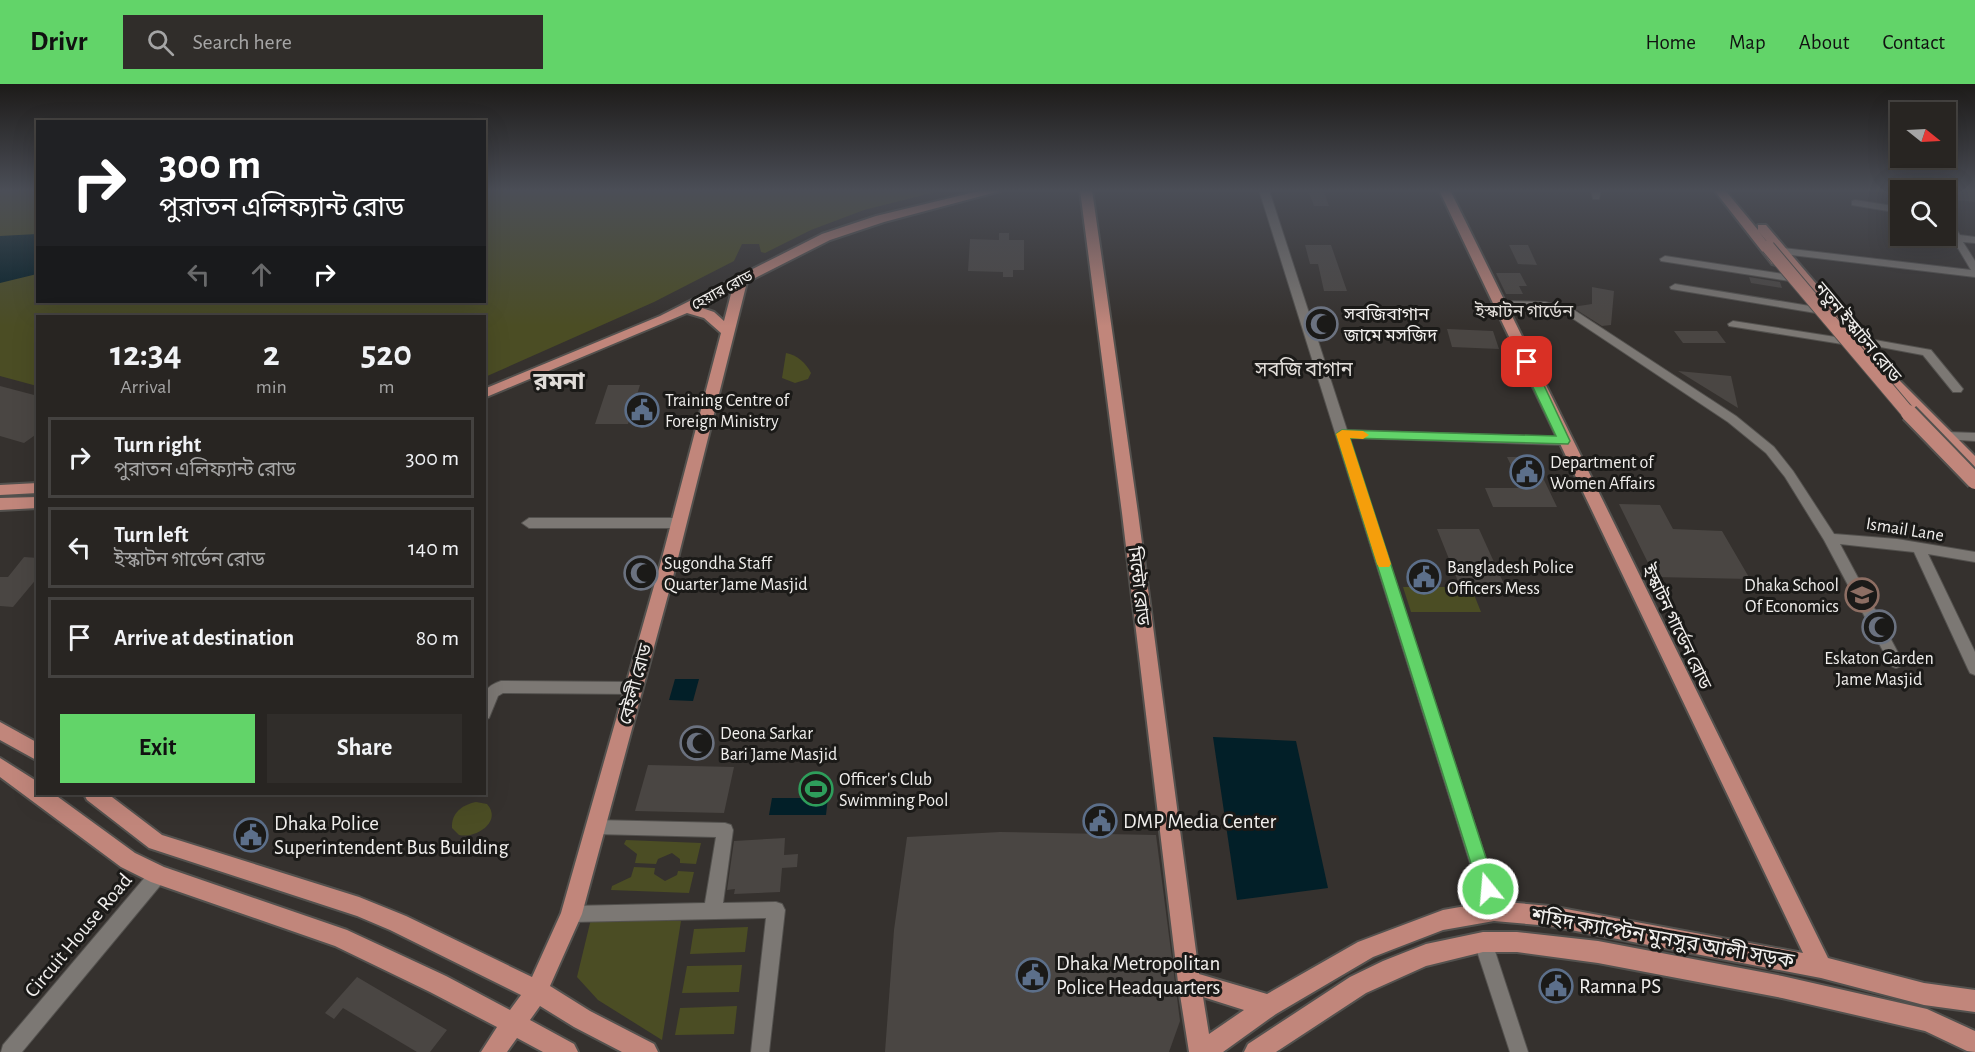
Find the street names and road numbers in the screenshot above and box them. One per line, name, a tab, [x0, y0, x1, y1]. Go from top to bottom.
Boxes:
street label: হেয়ার রোড	[689, 268, 756, 313]
street label: নতুন ইস্কাটন রোড	[1809, 277, 1906, 387]
street label: Ismail Lane	[1865, 515, 1945, 545]
street label: মিন্টো রোড	[1124, 544, 1154, 627]
street label: ইস্কাটন গার্ডেন রোড	[1638, 560, 1717, 693]
street label: বেইলী রোড	[615, 641, 655, 726]
street label: Circuit House Road	[21, 869, 136, 1001]
street label: শহিদ ক্যাপ্টেন মুনসুর আলী সড়ক	[1529, 903, 1797, 973]

